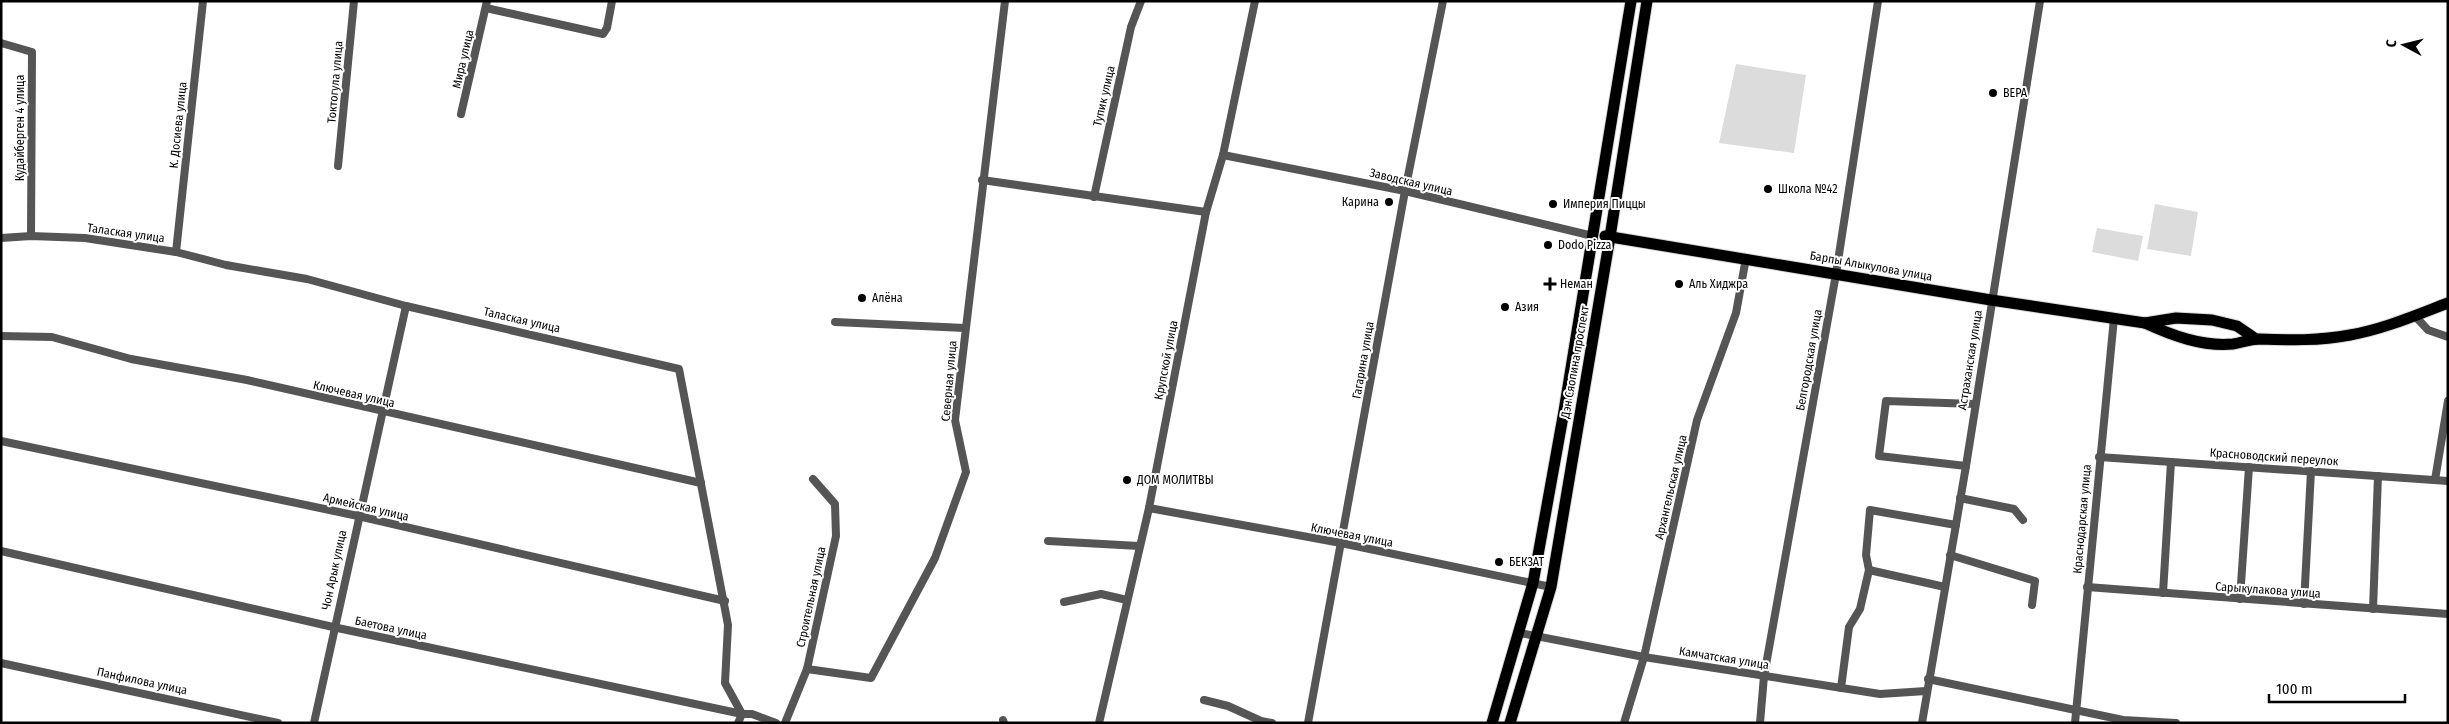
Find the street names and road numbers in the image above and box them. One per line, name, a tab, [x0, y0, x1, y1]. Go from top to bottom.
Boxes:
street label: Мира улица	[449, 28, 477, 90]
street label: Токтогула улица	[324, 40, 346, 124]
street label: Тупик улица	[1090, 64, 1118, 128]
street label: Кудайберген 4 улица	[13, 75, 27, 181]
street label: К. Досиева улица	[166, 81, 190, 169]
street label: Заводская улица	[1368, 166, 1454, 198]
street label: Талаская улица	[86, 221, 166, 245]
street label: Барпы Алыкулова улица	[1809, 248, 1933, 284]
street label: Талаская улица	[482, 304, 562, 336]
street label: Дэн Сяопина проспект	[1558, 304, 1592, 420]
street label: Белгородская улица	[1793, 308, 1825, 412]
street label: Астраханская улица	[1955, 309, 1985, 411]
street label: Крупской улица	[1151, 319, 1181, 401]
street label: Гагарина улица	[1349, 320, 1377, 400]
street label: Северная улица	[938, 340, 960, 422]
street label: Ключевая улица	[312, 378, 396, 410]
street label: Архангельская улица	[1652, 433, 1690, 541]
street label: Красноводский переулок	[2209, 446, 2339, 469]
street label: Краснодарская улица	[2070, 464, 2094, 574]
street label: Армейская улица	[322, 490, 410, 524]
street label: Ключевая улица	[1310, 520, 1394, 550]
street label: Чон Арык улица	[319, 529, 349, 611]
street label: Строительная улица	[793, 545, 829, 649]
street label: Сарыкулакова улица	[2215, 579, 2321, 601]
street label: Баетова улица	[354, 614, 428, 643]
street label: Камчатская улица	[1678, 644, 1770, 672]
street label: Панфилова улица	[96, 665, 189, 697]

